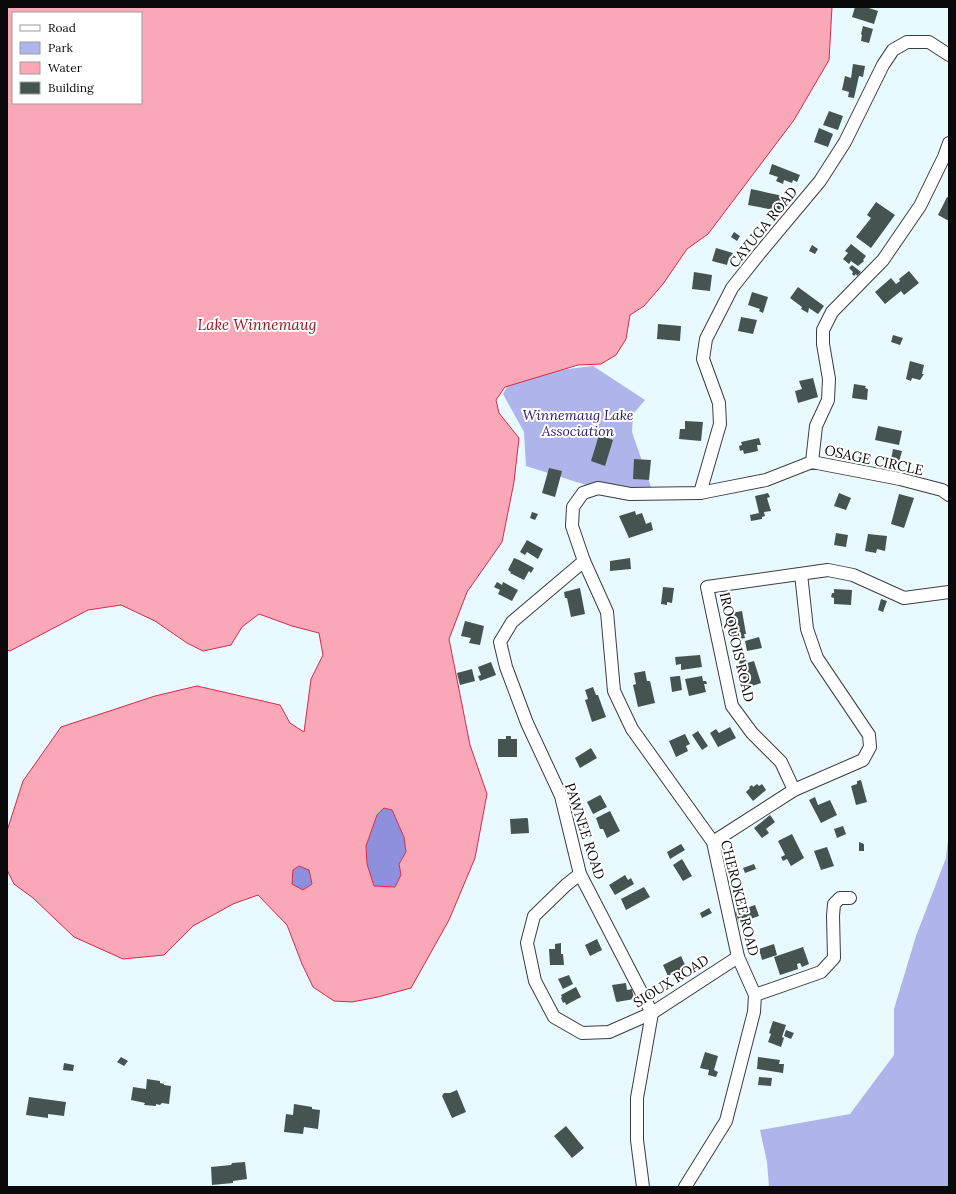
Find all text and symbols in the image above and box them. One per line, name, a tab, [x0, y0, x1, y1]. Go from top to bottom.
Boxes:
legend	[12, 12, 142, 104]
text: Road	[48, 20, 76, 35]
text: Park	[48, 40, 74, 55]
text: Water	[48, 60, 83, 75]
text: Building	[48, 80, 94, 95]
street label: CAYUGA ROAD	[725, 183, 801, 271]
water label: Lake Winnemaug	[198, 315, 317, 334]
park label: Winnemaug Lake Association	[522, 406, 634, 440]
street label: OSAGE CIRCLE	[823, 441, 925, 479]
street label: IROQUOIS ROAD	[716, 590, 758, 704]
street label: PAWNEE ROAD	[561, 780, 609, 882]
street label: CHEROKEE ROAD	[717, 838, 763, 958]
street label: SIOUX ROAD	[630, 951, 712, 1011]

